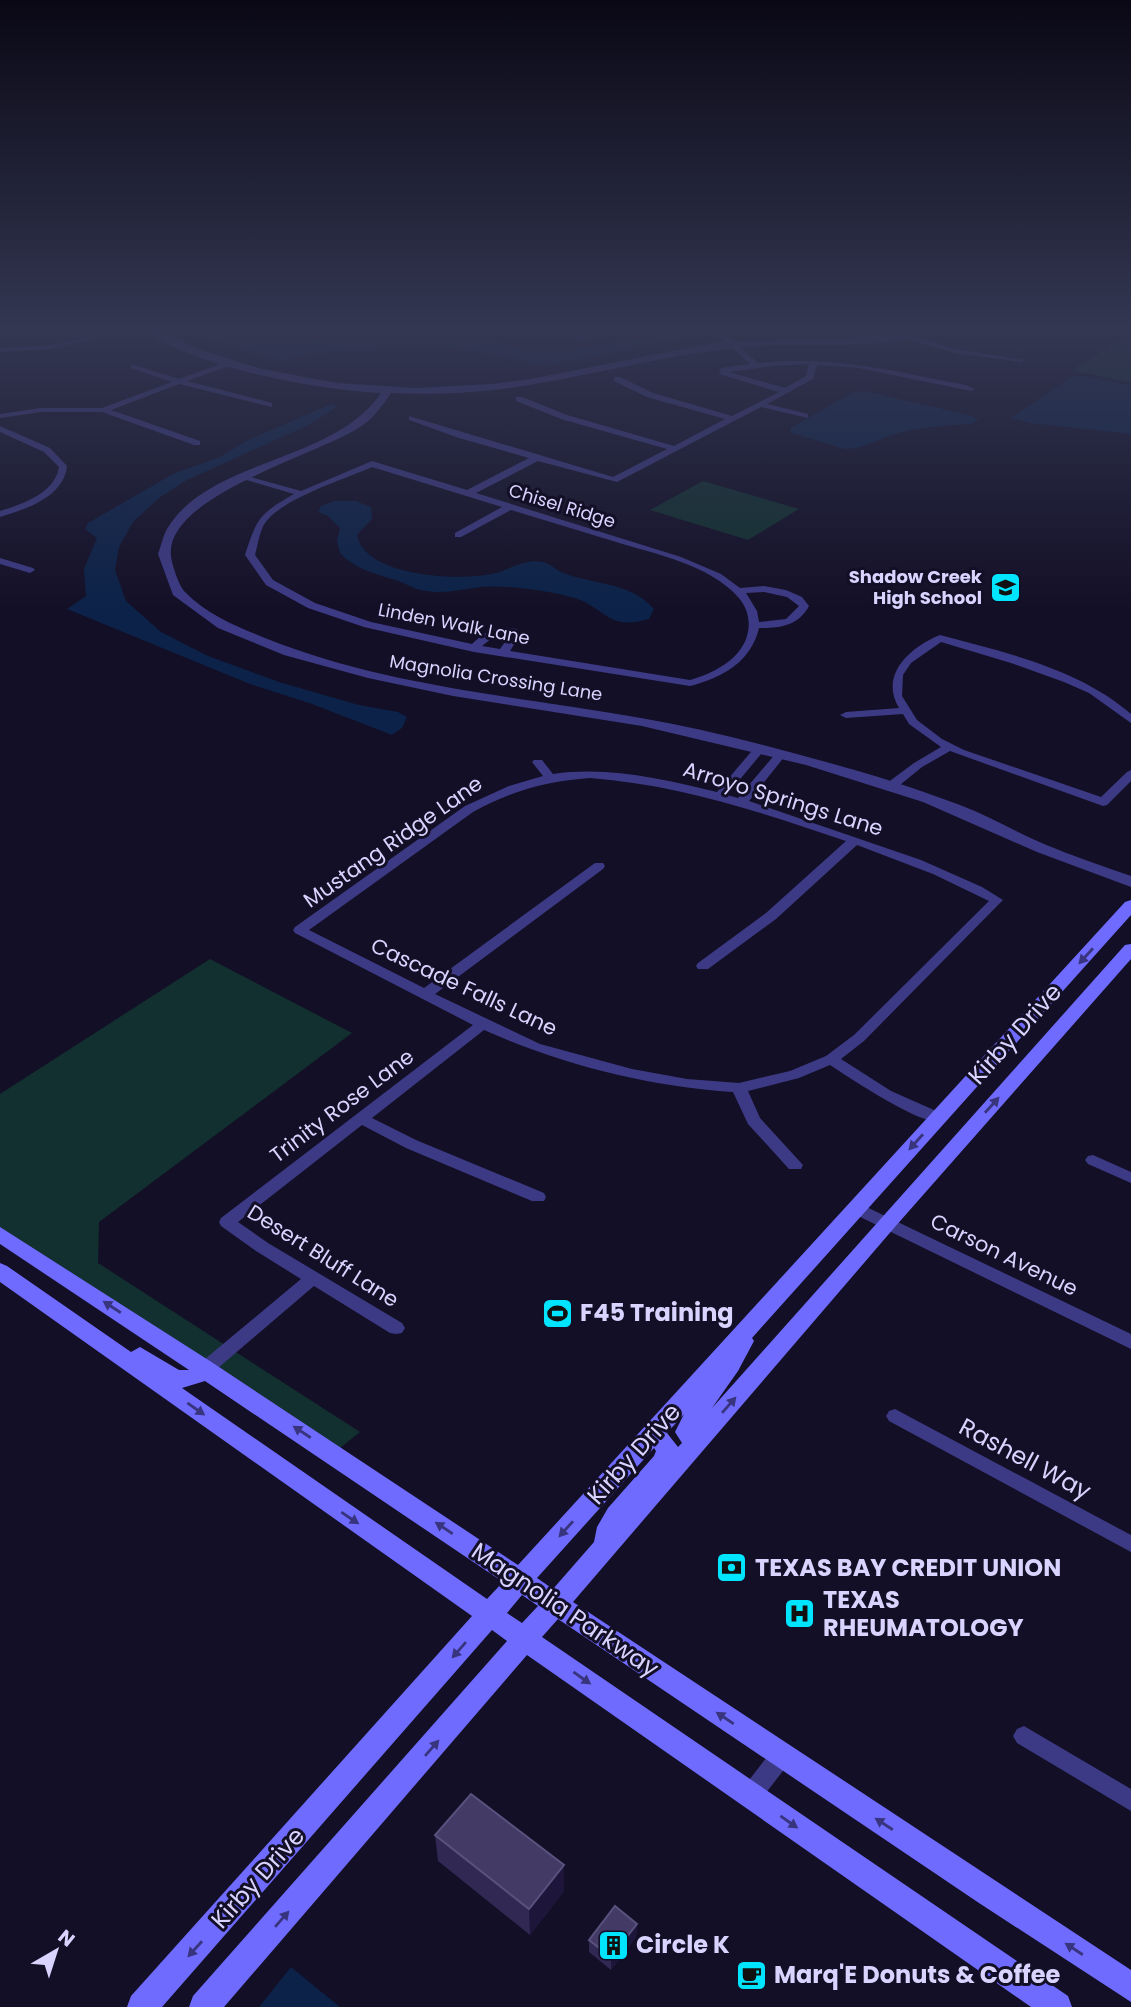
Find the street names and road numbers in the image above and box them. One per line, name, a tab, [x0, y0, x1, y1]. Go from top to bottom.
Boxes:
street label: Chisel Ridge	[506, 477, 619, 534]
street label: Linden Walk Lane	[376, 597, 532, 650]
street label: Magnolia Crossing Lane	[388, 648, 604, 707]
street label: Arroyo Springs Lane	[680, 754, 887, 843]
street label: Mustang Ridge Lane	[297, 769, 488, 914]
street label: Cascade Falls Lane	[366, 931, 562, 1042]
street label: Kirby Drive	[960, 976, 1069, 1091]
street label: Trinity Rose Lane	[264, 1042, 420, 1169]
street label: Desert Bluff Lane	[242, 1197, 405, 1314]
street label: Carson Avenue	[926, 1206, 1083, 1303]
street label: Kirby Drive	[579, 1396, 688, 1511]
street label: Rashell Way	[953, 1410, 1097, 1507]
street label: Magnolia Parkway	[465, 1535, 666, 1685]
street label: Kirby Drive	[203, 1820, 312, 1935]

